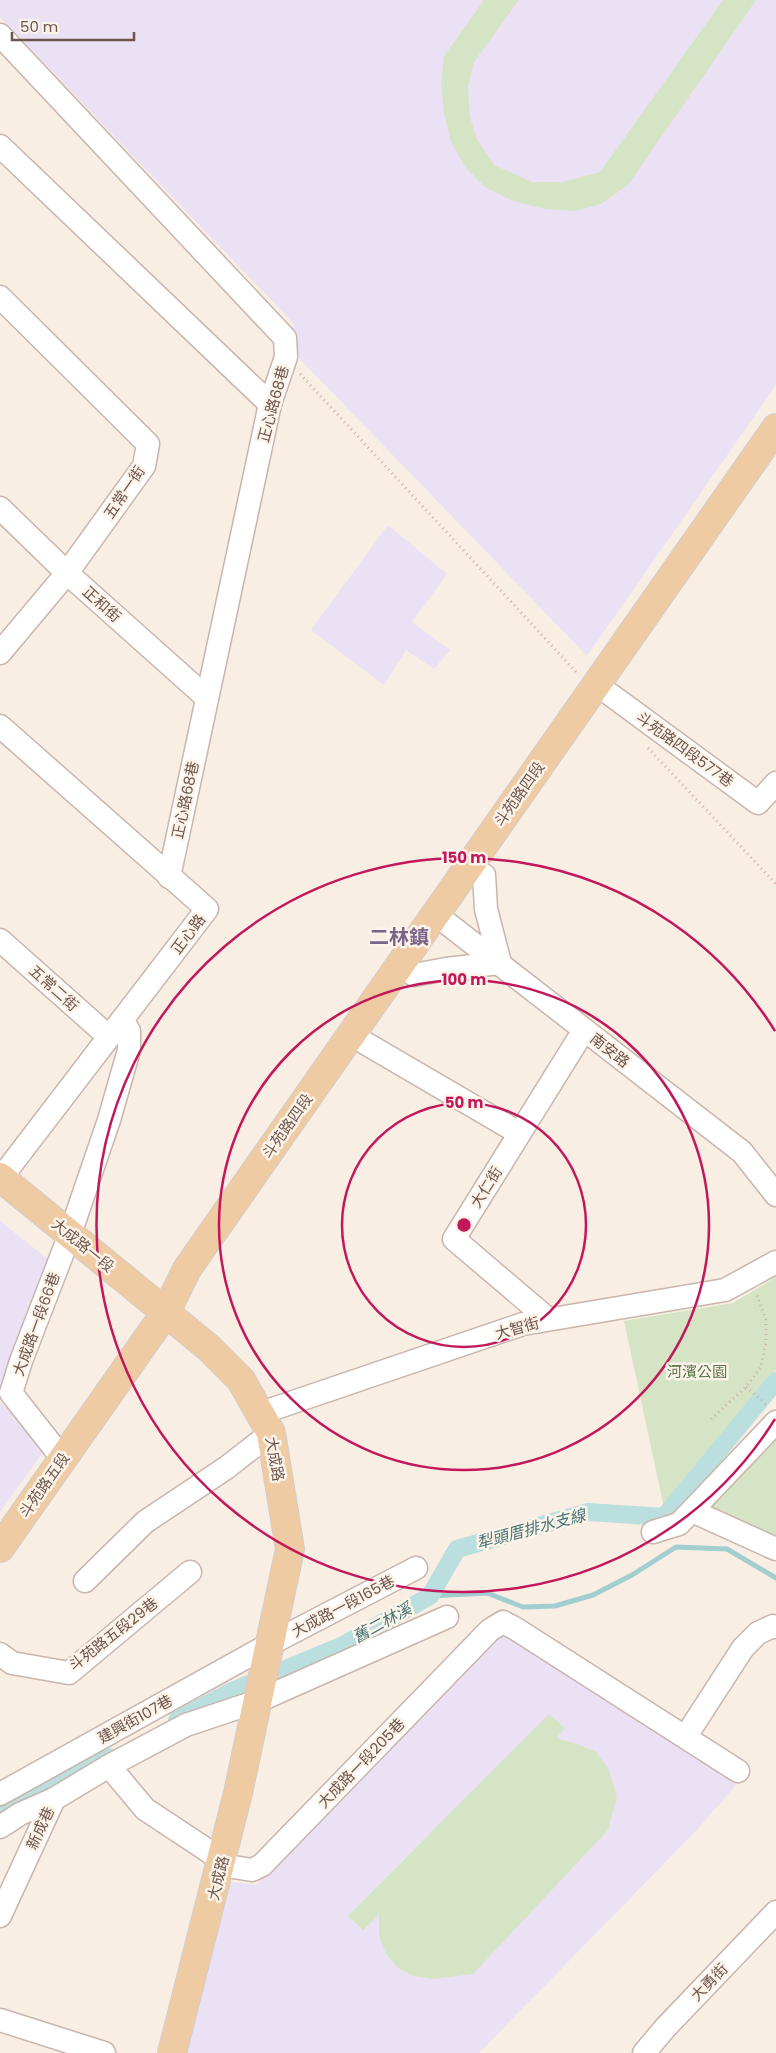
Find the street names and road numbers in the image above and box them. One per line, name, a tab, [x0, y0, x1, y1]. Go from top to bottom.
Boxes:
street label: 正心路68巷	[253, 363, 293, 445]
street label: 五常一街	[99, 461, 149, 523]
street label: 正和街	[78, 581, 126, 627]
street label: 斗苑路四段577巷	[632, 706, 738, 792]
street label: 斗苑路四段	[489, 757, 549, 831]
street label: 正心路68巷	[167, 759, 203, 841]
street label: 正心路	[166, 910, 210, 958]
street label: 五常二街	[25, 960, 83, 1016]
street label: 南安路	[586, 1028, 634, 1072]
street label: 斗苑路四段	[257, 1089, 317, 1163]
street label: 大仁街	[465, 1162, 507, 1212]
street label: 大成路一段	[47, 1213, 119, 1277]
street label: 大成路一段66巷	[7, 1269, 65, 1379]
street label: 大智街	[493, 1312, 541, 1344]
street label: 大成路	[261, 1435, 289, 1483]
street label: 斗苑路五段	[14, 1448, 74, 1522]
street label: 大成路一段165巷	[288, 1570, 398, 1642]
street label: 斗苑路五段29巷	[64, 1592, 162, 1676]
street label: 建興街107巷	[94, 1690, 176, 1748]
street label: 大成路一段205巷	[313, 1713, 409, 1813]
street label: 新成巷	[21, 1803, 59, 1853]
street label: 大成路	[202, 1854, 234, 1902]
street label: 大勇街	[686, 1959, 732, 2005]

